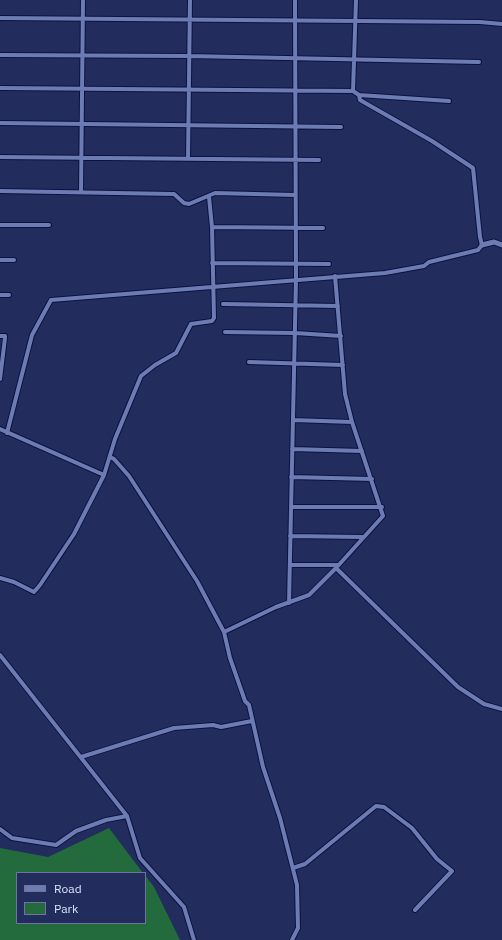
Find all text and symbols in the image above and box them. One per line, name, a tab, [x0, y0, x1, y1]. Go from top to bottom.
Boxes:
legend	[16, 872, 146, 924]
text: Road	[54, 881, 82, 896]
text: Park	[54, 901, 78, 916]

